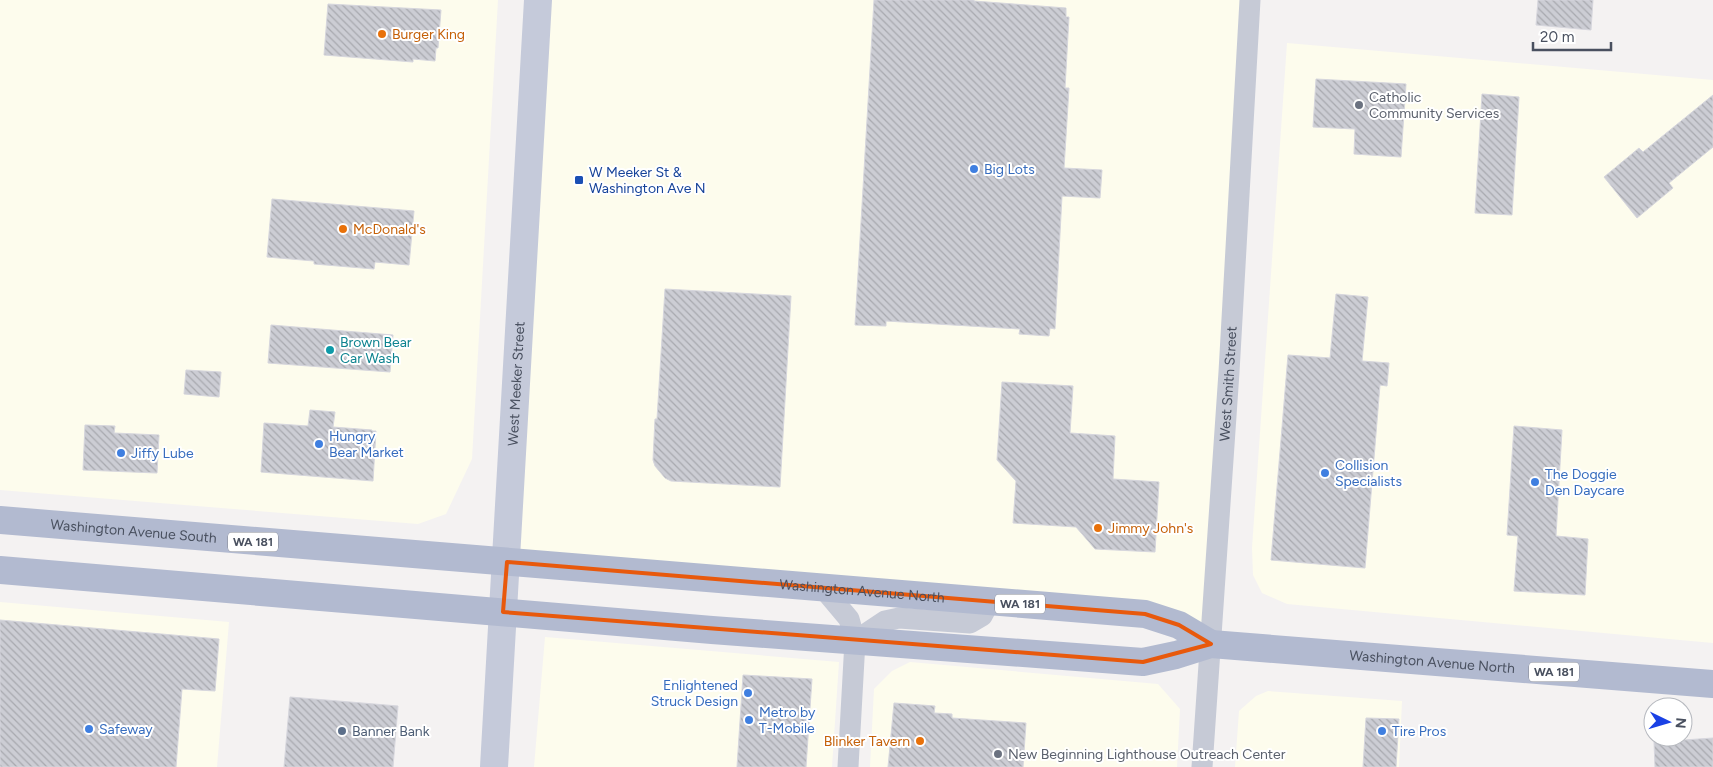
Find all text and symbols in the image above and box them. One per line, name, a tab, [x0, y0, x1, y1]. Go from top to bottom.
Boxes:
scale bar	[1533, 20, 1610, 52]
place label: Burger King	[392, 26, 465, 43]
marker: Burger King	[376, 28, 388, 40]
text: 20 m	[1540, 28, 1574, 46]
place label: Catholic Community Services	[1369, 89, 1499, 122]
marker: Catholic Community Services	[1353, 99, 1365, 111]
place label: Big Lots	[984, 161, 1035, 178]
marker: Big Lots	[968, 163, 980, 175]
place label: W Meeker St & Washington Ave N	[589, 164, 706, 197]
marker: W Meeker St & Washington Ave N	[573, 174, 585, 186]
place label: McDonald's	[353, 221, 426, 238]
marker: McDonald's	[337, 223, 349, 235]
street label: West Meeker Street	[504, 321, 529, 446]
street label: West Smith Street	[1216, 326, 1241, 442]
place label: Brown Bear Car Wash	[340, 334, 412, 367]
marker: Brown Bear Car Wash	[324, 344, 336, 356]
place label: Hungry Bear Market	[329, 428, 404, 461]
marker: Hungry Bear Market	[313, 438, 325, 450]
place label: Jiffy Lube	[131, 445, 194, 462]
marker: Jiffy Lube	[115, 447, 127, 459]
place label: Collision Specialists	[1335, 457, 1402, 490]
place label: The Doggie Den Daycare	[1545, 466, 1625, 499]
marker: Collision Specialists	[1319, 467, 1331, 479]
marker: The Doggie Den Daycare	[1529, 476, 1541, 488]
street label: Washington Avenue South	[50, 516, 218, 547]
place label: Jimmy John's	[1108, 520, 1193, 537]
marker: Jimmy John's	[1092, 522, 1104, 534]
road number: WA 181	[228, 532, 278, 552]
street label: Washington Avenue North	[779, 576, 946, 607]
road number: WA 181	[995, 594, 1045, 614]
street label: Washington Avenue North	[1349, 647, 1516, 677]
road number: WA 181	[1529, 662, 1579, 682]
place label: Enlightened Struck Design	[651, 677, 738, 710]
marker: Enlightened Struck Design	[742, 687, 754, 699]
north arrow	[1643, 697, 1693, 747]
place label: Metro by T-Mobile	[759, 704, 816, 737]
marker: Metro by T-Mobile	[743, 714, 755, 726]
text: N	[1672, 717, 1689, 729]
place label: Safeway	[99, 721, 153, 738]
marker: Safeway	[83, 723, 95, 735]
place label: Banner Bank	[352, 723, 430, 740]
place label: Tire Pros	[1392, 723, 1446, 740]
marker: Banner Bank	[336, 725, 348, 737]
marker: Tire Pros	[1376, 725, 1388, 737]
place label: Blinker Tavern	[824, 733, 910, 750]
marker: Blinker Tavern	[914, 735, 926, 747]
place label: New Beginning Lighthouse Outreach Center	[1008, 746, 1286, 763]
marker: New Beginning Lighthouse Outreach Center	[992, 748, 1004, 760]

